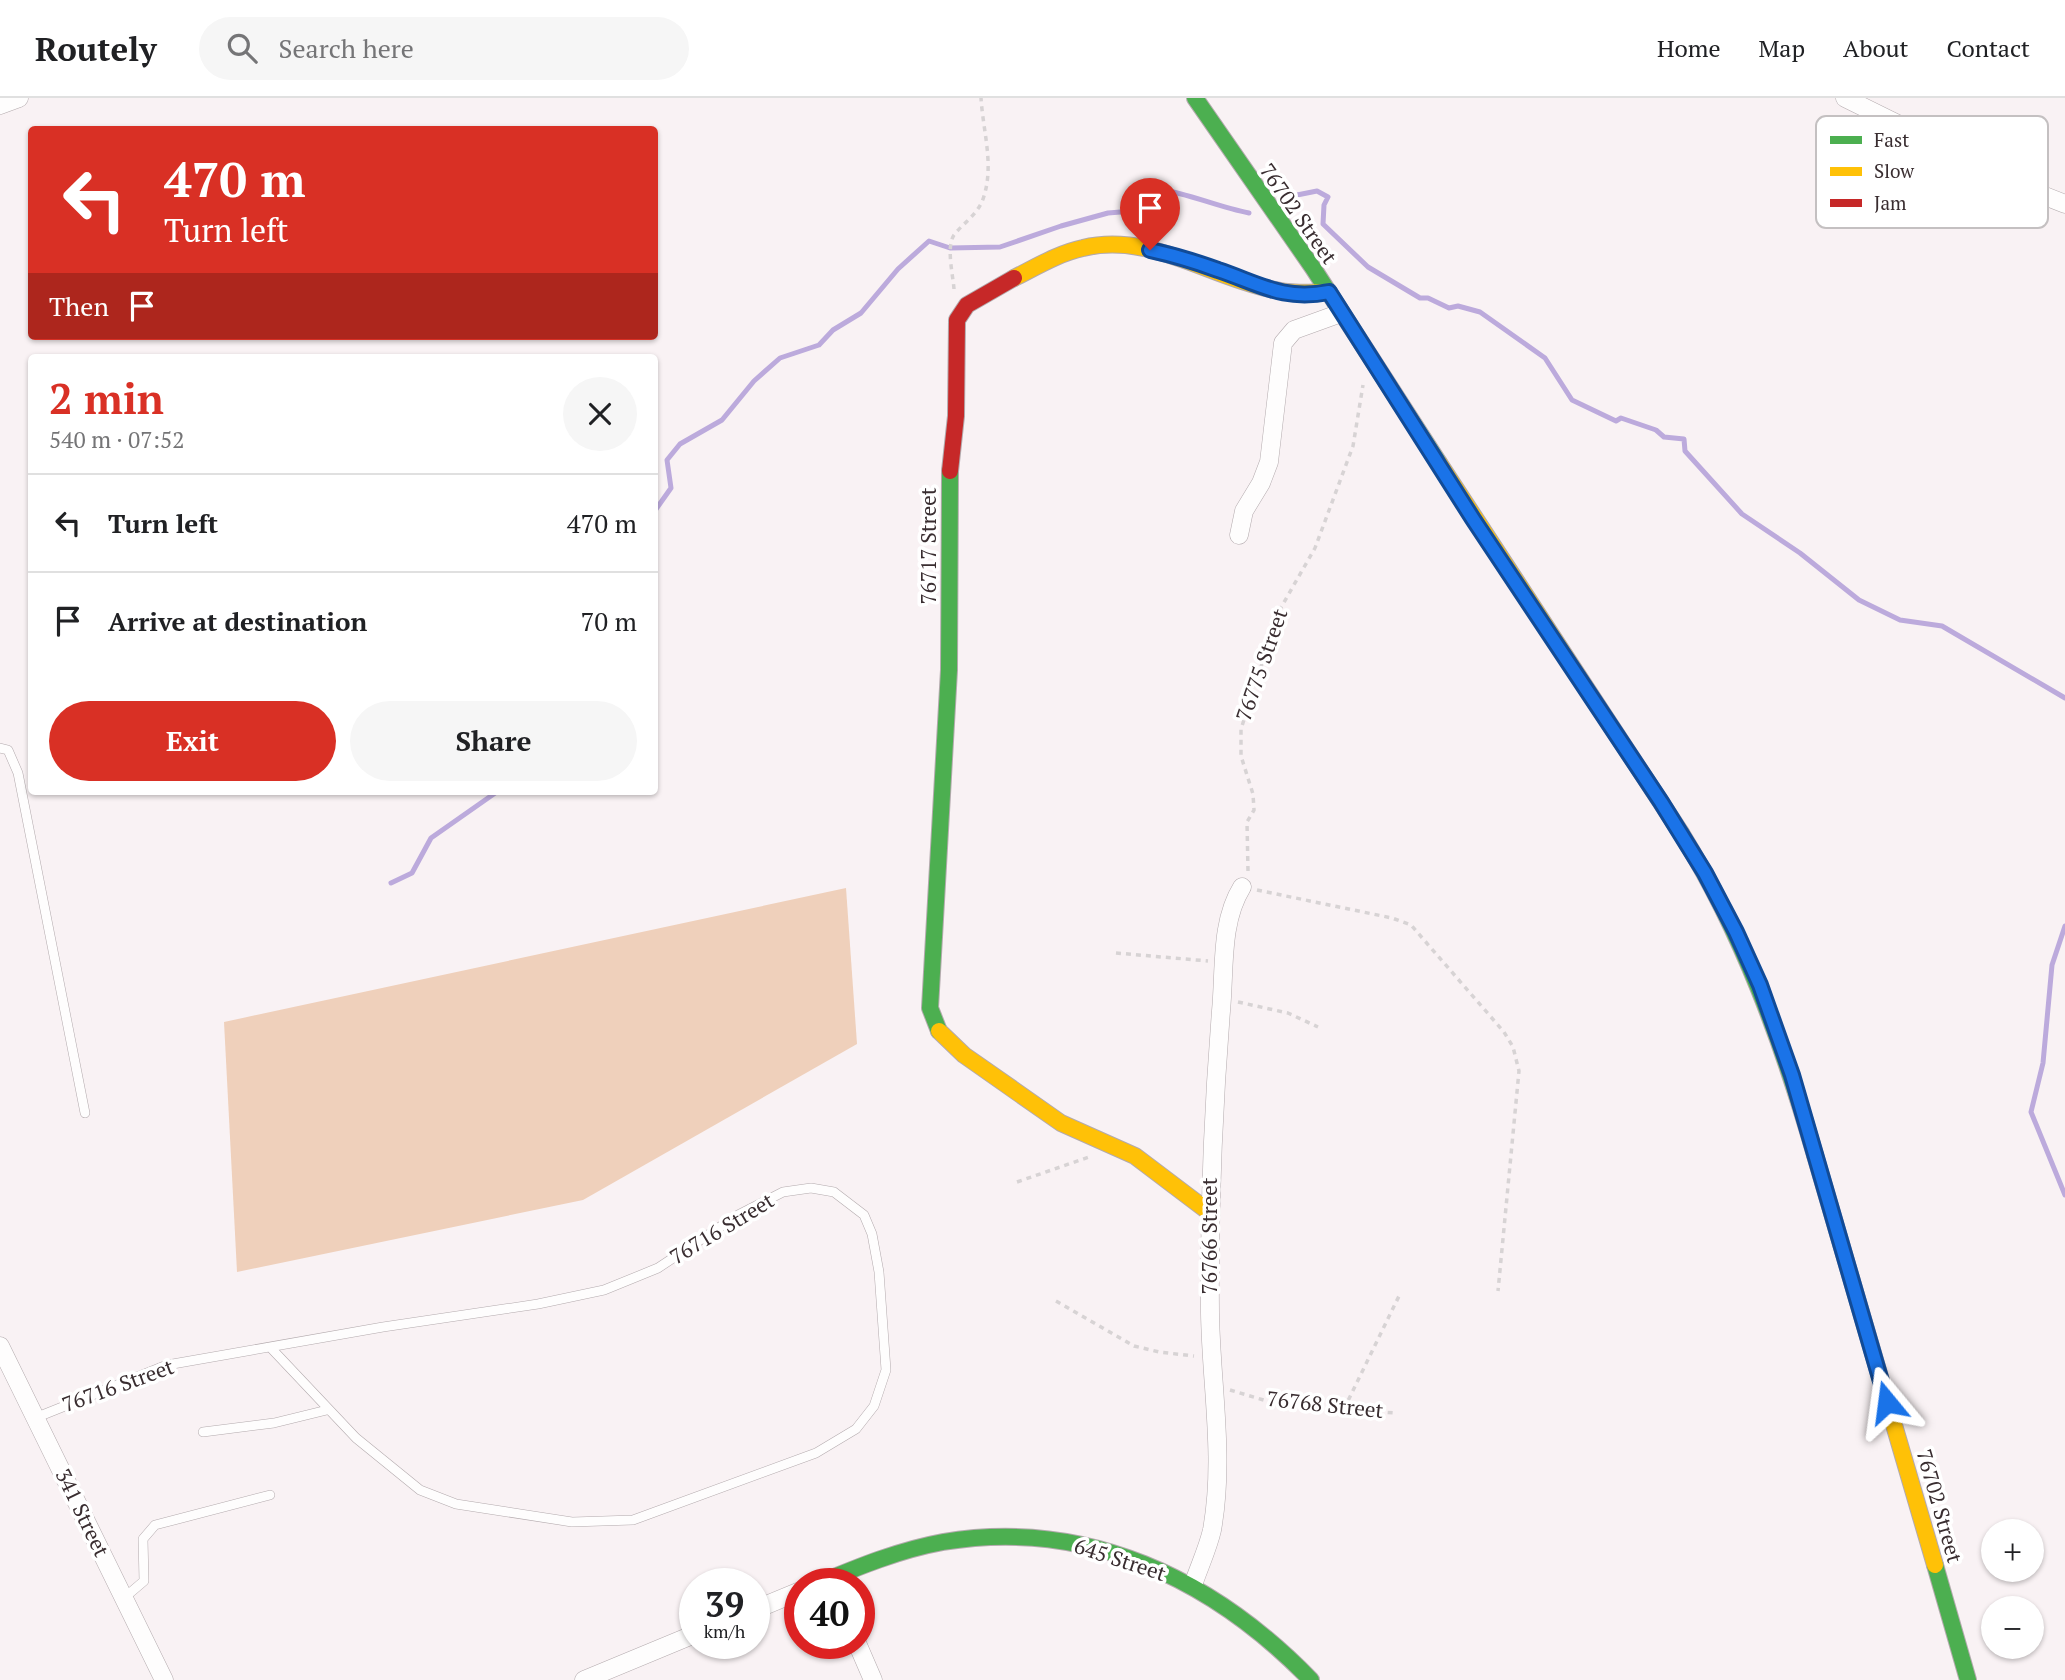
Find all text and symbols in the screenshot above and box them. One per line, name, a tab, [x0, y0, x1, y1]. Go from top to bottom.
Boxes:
search box	[199, 17, 689, 80]
text: Routely	[35, 27, 157, 70]
icon: search	[223, 29, 261, 67]
text: Search here	[279, 31, 414, 65]
text: Home	[1657, 32, 1721, 64]
text: Map	[1759, 32, 1805, 64]
text: About	[1843, 32, 1909, 64]
text: Contact	[1947, 32, 2030, 64]
legend	[1816, 116, 2048, 228]
text: Fast	[1874, 127, 1909, 152]
text: 470 m	[164, 146, 306, 211]
icon: left	[49, 154, 140, 245]
street label: 76702 Street	[1254, 157, 1344, 270]
text: Slow	[1874, 158, 1915, 183]
pin	[1120, 178, 1180, 250]
icon: arrive	[1131, 189, 1169, 227]
text: Jam	[1874, 190, 1907, 215]
text: Turn left	[164, 209, 288, 251]
icon: arrive	[123, 287, 161, 325]
text: Then	[49, 289, 109, 323]
text: 2 min	[49, 370, 164, 426]
button: close	[563, 377, 637, 451]
text: 540 m · 07:52	[49, 424, 184, 455]
street label: 76717 Street	[914, 487, 942, 605]
icon: left	[49, 504, 87, 542]
text: Turn left	[108, 506, 218, 540]
text: 470 m	[567, 506, 637, 540]
icon: arrive	[49, 602, 87, 640]
text: Arrive at destination	[108, 604, 367, 638]
text: 70 m	[581, 604, 637, 638]
street label: 76775 Street	[1229, 605, 1293, 725]
button: Exit	[49, 701, 336, 781]
button: Share	[350, 701, 637, 781]
street label: 76766 Street	[1195, 1177, 1223, 1295]
street label: 76716 Street	[664, 1186, 779, 1270]
street label: 76716 Street	[58, 1352, 178, 1418]
position arrow	[1850, 1365, 1924, 1439]
street label: 76768 Street	[1265, 1384, 1385, 1424]
street label: 76702 Street	[1910, 1446, 1970, 1566]
street label: 341 Street	[50, 1464, 116, 1561]
map controls	[1981, 1519, 2044, 1659]
button: +	[1981, 1519, 2044, 1582]
street label: 645 Street	[1071, 1531, 1170, 1587]
speed limit sign: 40	[784, 1568, 875, 1659]
text: 39	[705, 1581, 744, 1627]
button: −	[1981, 1596, 2044, 1659]
text: km/h	[704, 1619, 745, 1643]

